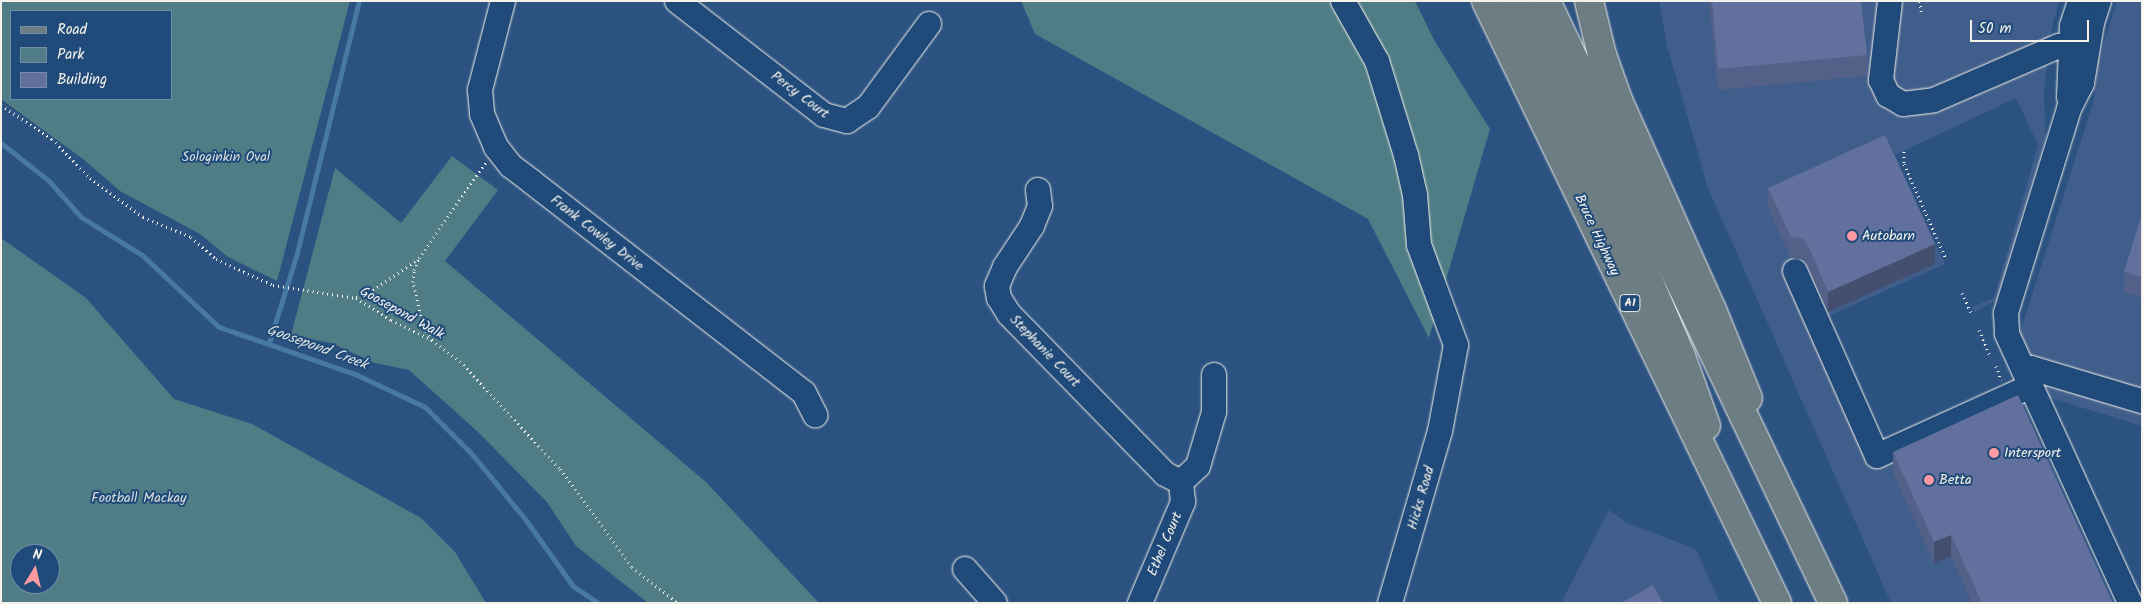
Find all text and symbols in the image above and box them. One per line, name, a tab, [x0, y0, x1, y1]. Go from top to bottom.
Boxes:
legend	[10, 10, 172, 100]
scale bar	[1973, 10, 2092, 42]
text: 50 m	[1978, 17, 2012, 41]
text: Road	[57, 18, 87, 42]
text: Park	[57, 43, 84, 67]
text: Building	[57, 68, 107, 92]
street label: Percy Court	[768, 68, 832, 122]
park label: Sologinkin Oval	[182, 149, 270, 165]
street label: Frank Cowley Drive	[547, 191, 647, 275]
street label: Bruce Highway	[1571, 192, 1623, 278]
place label: Autobarn	[1862, 228, 1915, 244]
marker: Autobarn	[1846, 230, 1858, 242]
street label: Goosepond Walk	[357, 283, 447, 343]
road number: A1	[1619, 294, 1641, 312]
street label: Stephanie Court	[1006, 311, 1084, 391]
water label: Goosepond Creek	[264, 321, 370, 375]
place label: Intersport	[2004, 445, 2061, 461]
marker: Intersport	[1988, 447, 2000, 459]
street label: Hicks Road	[1404, 464, 1438, 532]
place label: Betta	[1939, 472, 1972, 488]
marker: Betta	[1923, 474, 1935, 486]
park label: Football Mackay	[91, 490, 187, 506]
street label: Ethel Court	[1144, 509, 1186, 579]
north arrow	[10, 544, 60, 594]
text: N	[31, 544, 43, 567]

